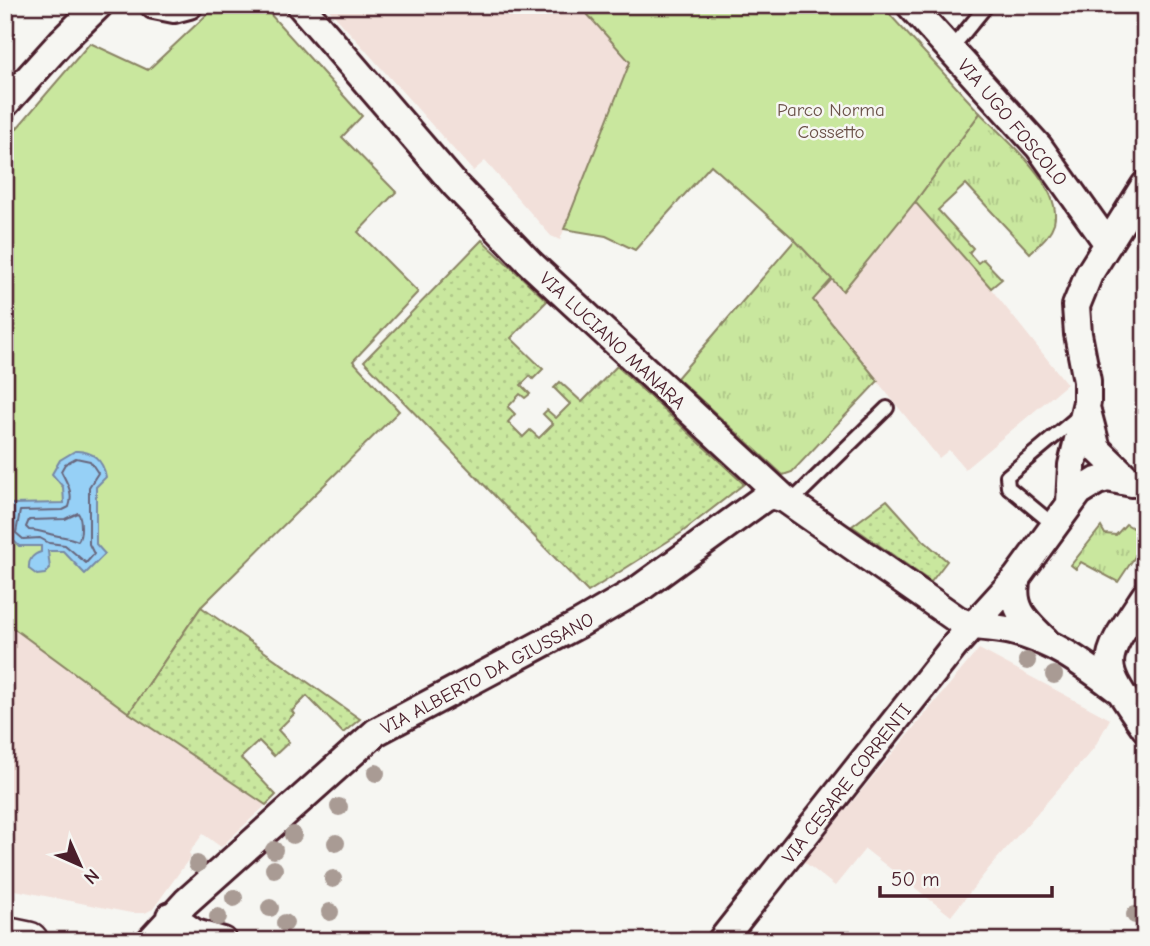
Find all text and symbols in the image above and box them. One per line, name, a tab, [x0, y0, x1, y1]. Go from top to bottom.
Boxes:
street label: VIA UGO FOSCOLO	[953, 55, 1072, 190]
park label: Parco Norma Cossetto	[777, 99, 885, 143]
street label: VIA LUCIANO MANARA	[535, 268, 690, 414]
street label: VIA ALBERTO DA GIUSSANO	[377, 608, 598, 739]
street label: VIA CESARE CORRENTI	[778, 699, 916, 868]
north arrow	[46, 830, 116, 900]
scale bar	[880, 855, 1052, 899]
text: N	[79, 864, 103, 888]
text: 50 m	[891, 867, 940, 891]

